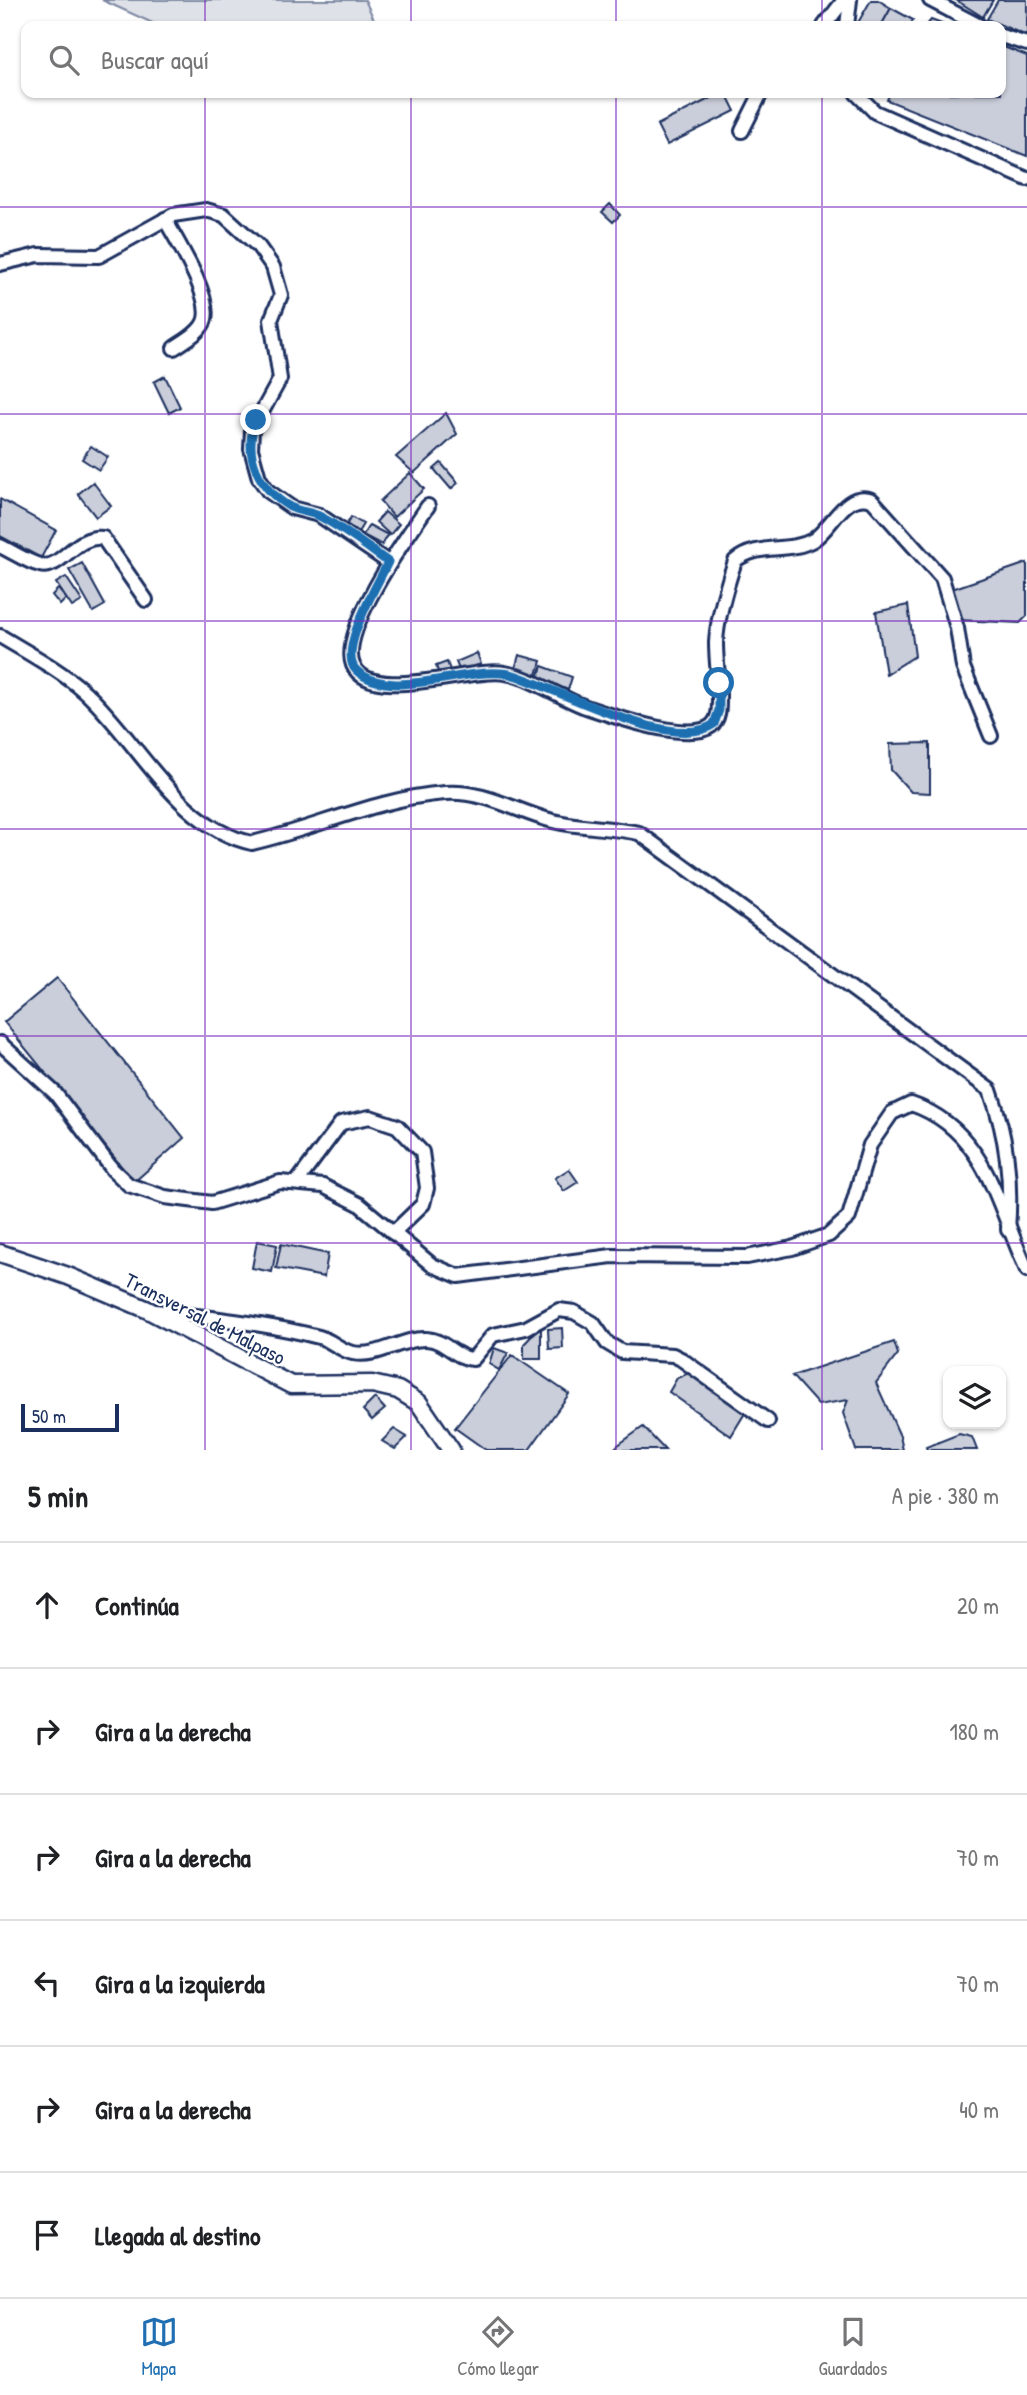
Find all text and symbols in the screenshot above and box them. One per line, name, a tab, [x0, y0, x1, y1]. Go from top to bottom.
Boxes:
search box	[21, 21, 1006, 98]
icon: search	[45, 41, 83, 79]
text: Buscar aquí	[101, 42, 209, 77]
route end	[240, 404, 271, 435]
route start	[703, 667, 734, 698]
street label: Transversal de Malpaso	[120, 1266, 291, 1372]
map controls	[943, 1366, 1006, 1429]
button: layers	[943, 1366, 1006, 1429]
scale bar	[21, 1401, 119, 1433]
text: 50 m	[32, 1403, 66, 1429]
text: 5 min	[28, 1476, 88, 1516]
text: A pie · 380 m	[892, 1480, 999, 1511]
icon: ahead	[28, 1586, 66, 1624]
text: Continúa	[95, 1588, 179, 1623]
text: 20 m	[957, 1590, 999, 1621]
icon: right	[28, 1712, 66, 1750]
text: Gira a la derecha	[95, 1714, 251, 1749]
text: 180 m	[949, 1716, 999, 1747]
icon: right	[28, 1838, 66, 1876]
text: Gira a la derecha	[95, 1840, 251, 1875]
text: 70 m	[956, 1842, 999, 1873]
icon: left	[28, 1964, 66, 2002]
text: Gira a la izquierda	[95, 1966, 265, 2001]
text: 70 m	[956, 1968, 999, 1999]
icon: right	[28, 2090, 66, 2128]
text: Gira a la derecha	[95, 2092, 251, 2127]
text: 40 m	[959, 2094, 999, 2125]
icon: arrive	[28, 2216, 66, 2254]
text: Llegada al destino	[95, 2218, 261, 2253]
tab: Mapa	[140, 2313, 178, 2381]
tab: Cómo llegar	[457, 2313, 539, 2381]
tab: Guardados	[819, 2313, 887, 2381]

